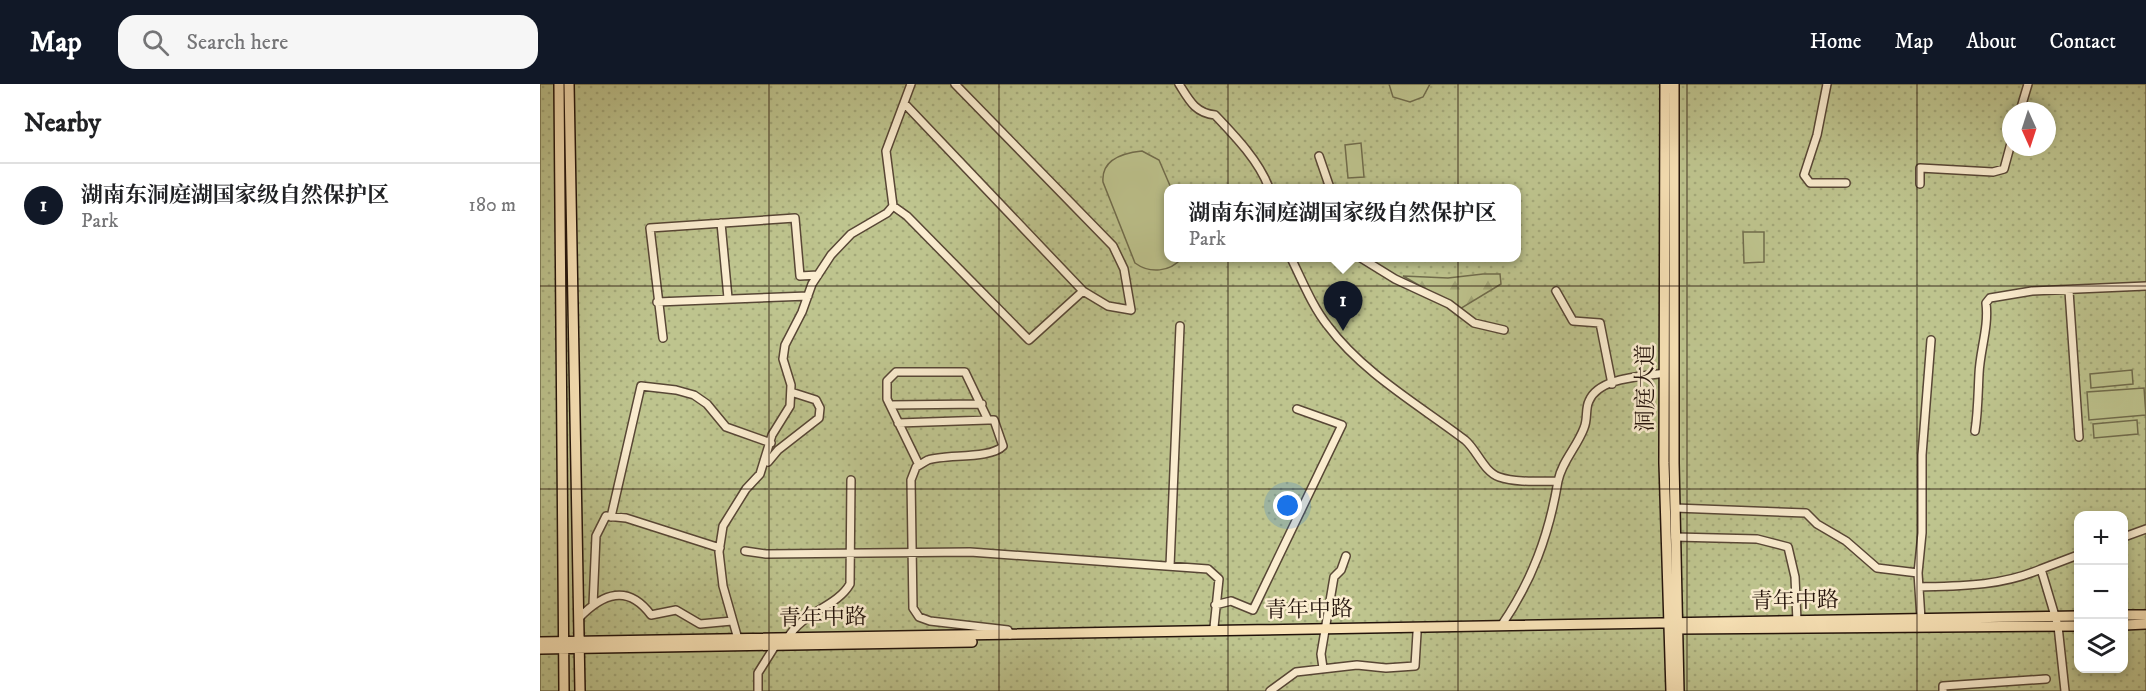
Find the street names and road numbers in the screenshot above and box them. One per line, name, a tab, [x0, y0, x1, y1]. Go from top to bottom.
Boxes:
street label: 洞庭大道	[1632, 344, 1659, 432]
street label: 青年中路	[1751, 587, 1839, 615]
street label: 青年中路	[1265, 596, 1353, 624]
street label: 青年中路	[779, 604, 867, 632]

